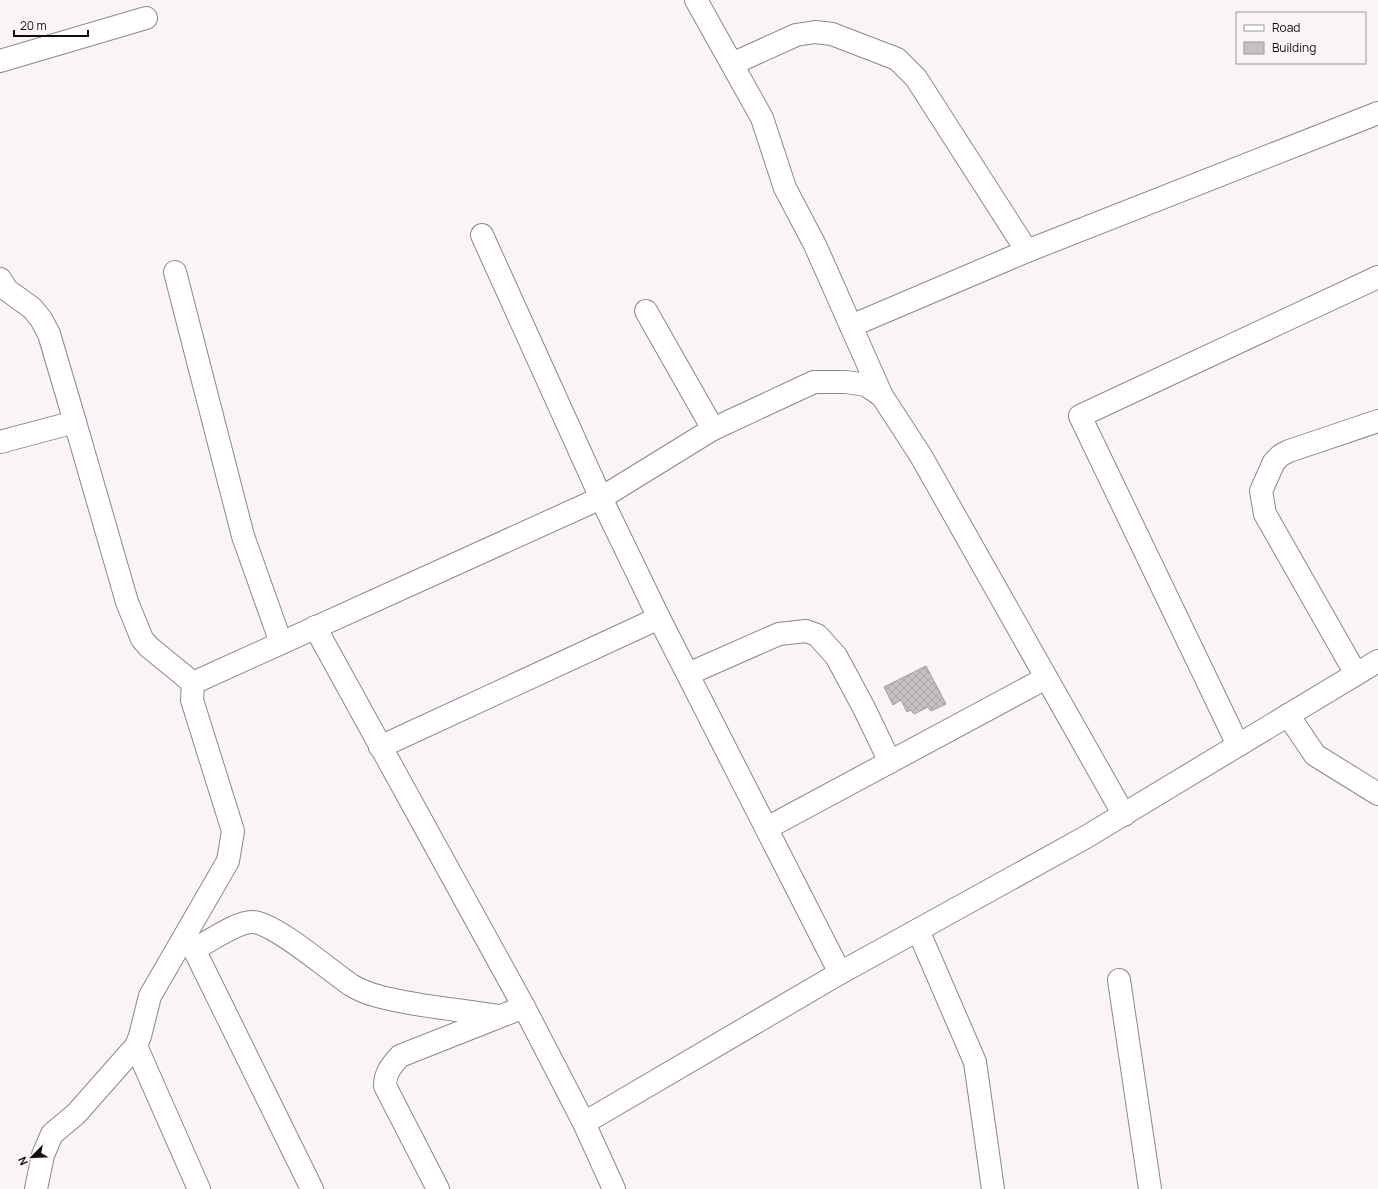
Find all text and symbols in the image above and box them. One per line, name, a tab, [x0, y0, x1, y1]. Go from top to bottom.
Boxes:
scale bar	[14, 12, 88, 38]
legend	[1236, 12, 1366, 64]
text: 20 m	[20, 17, 47, 34]
text: Road	[1272, 19, 1300, 36]
text: Building	[1272, 39, 1316, 56]
north arrow	[12, 1137, 52, 1177]
text: N	[14, 1155, 31, 1168]

